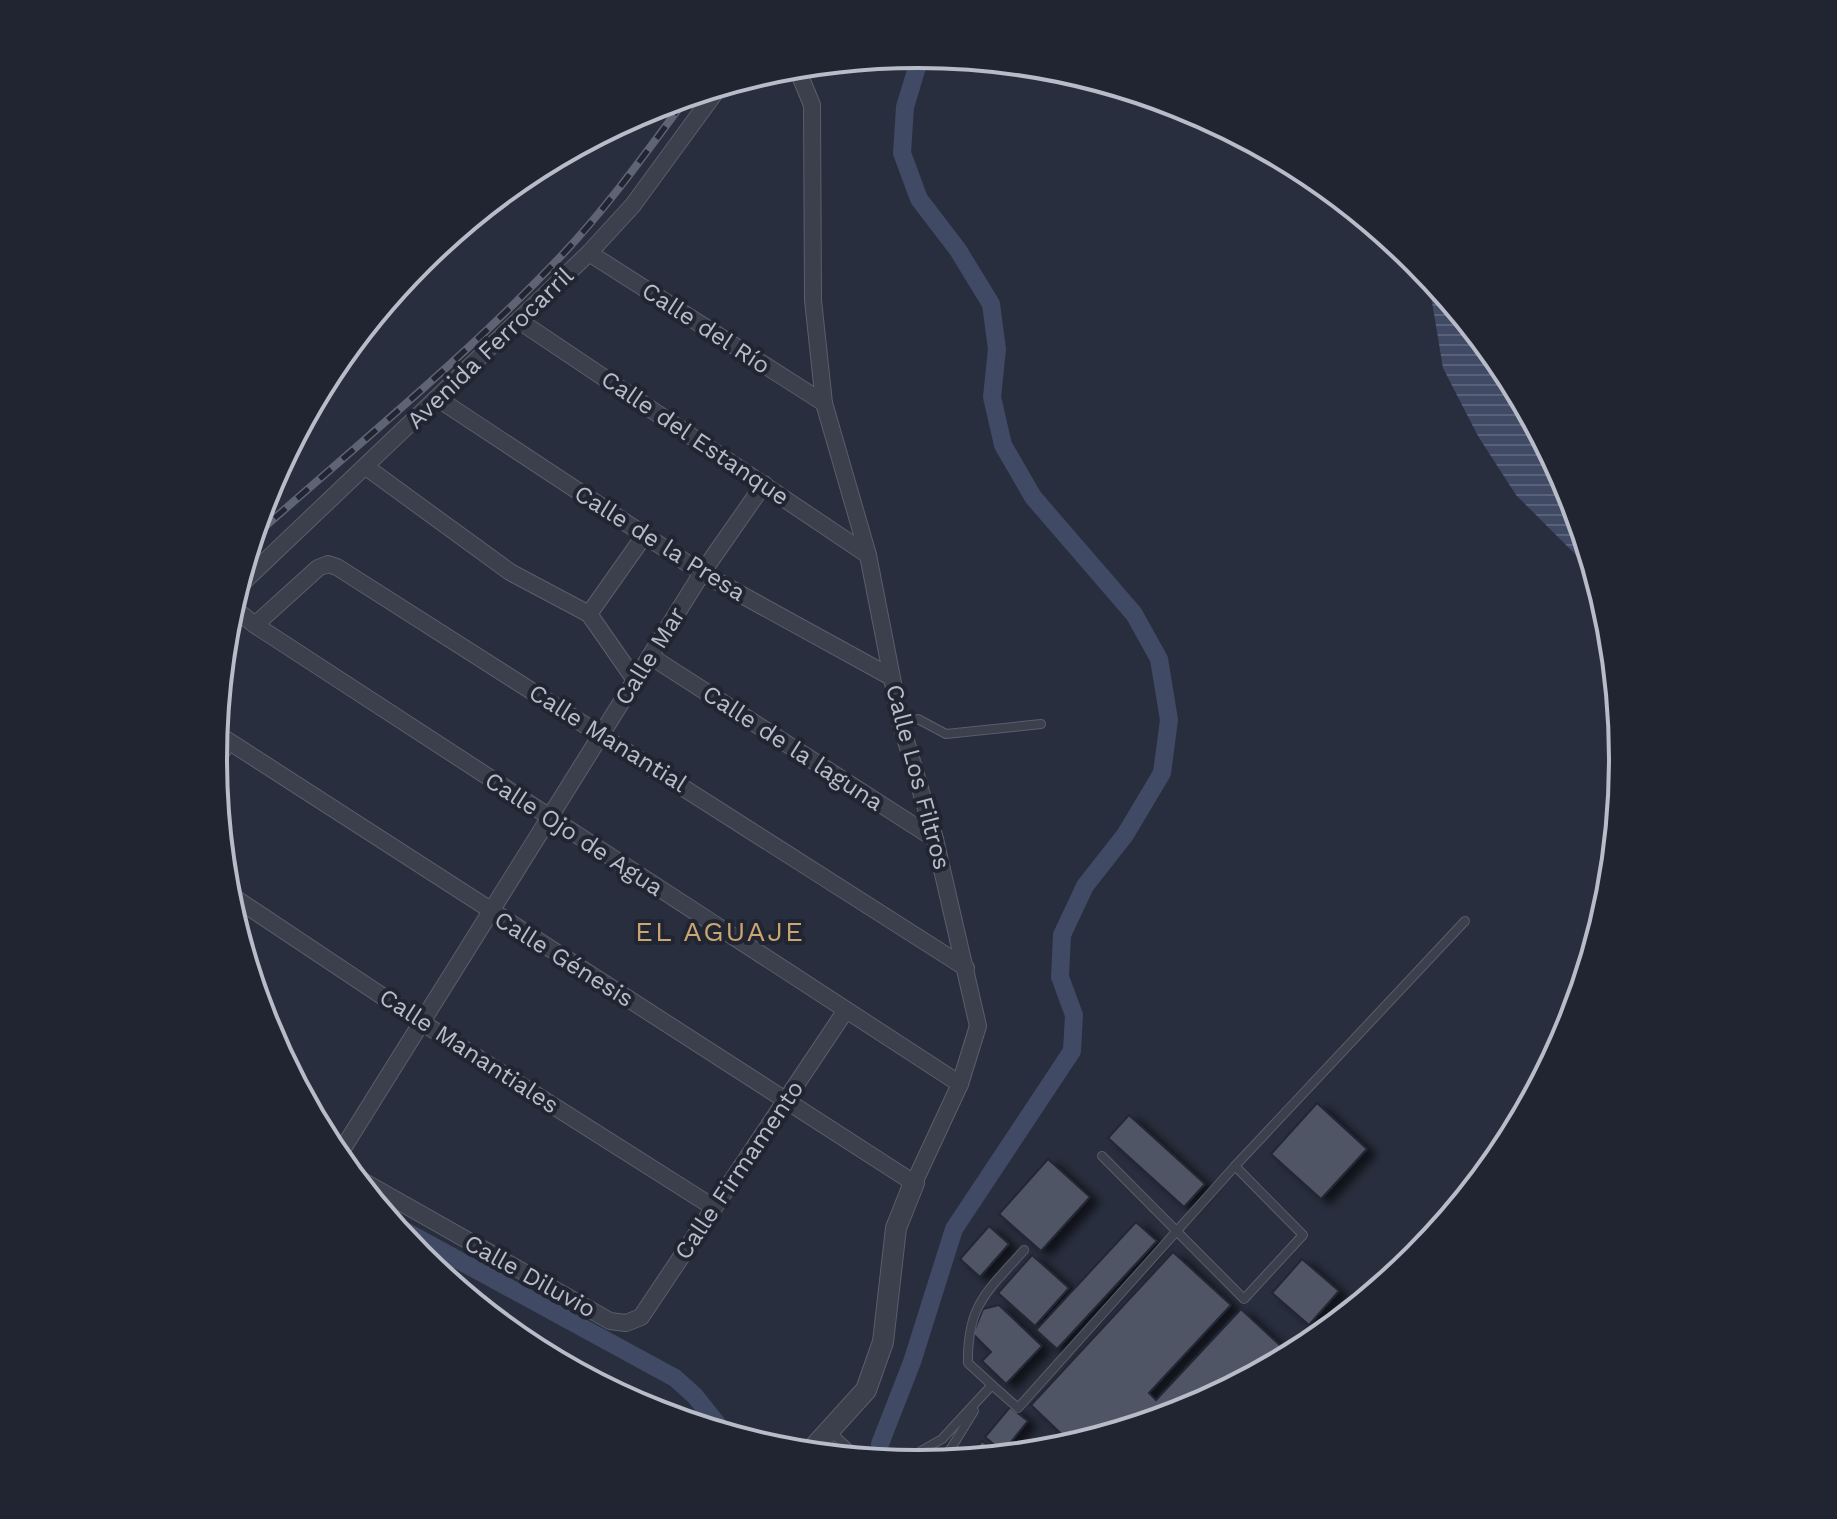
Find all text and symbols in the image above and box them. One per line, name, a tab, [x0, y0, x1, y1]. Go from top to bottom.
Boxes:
street label: Avenida Ferrocarril	[401, 261, 579, 434]
street label: Calle del Río	[637, 276, 775, 380]
street label: Calle del Estanque	[596, 365, 794, 511]
street label: Calle de la Presa	[569, 479, 751, 607]
street label: Calle Mar	[609, 602, 691, 710]
street label: Calle Manantial	[524, 678, 693, 798]
street label: Calle de la laguna	[698, 679, 888, 817]
street label: Calle Los Filtros	[880, 681, 956, 873]
street label: Calle Ojo de Agua	[480, 766, 668, 902]
street label: Calle Génesis	[489, 905, 639, 1013]
district label: EL AGUAJE	[635, 915, 805, 948]
street label: Calle Manantiales	[374, 983, 564, 1119]
street label: Calle Firmamento	[669, 1075, 809, 1265]
street label: Calle Diluvio	[459, 1228, 601, 1324]

